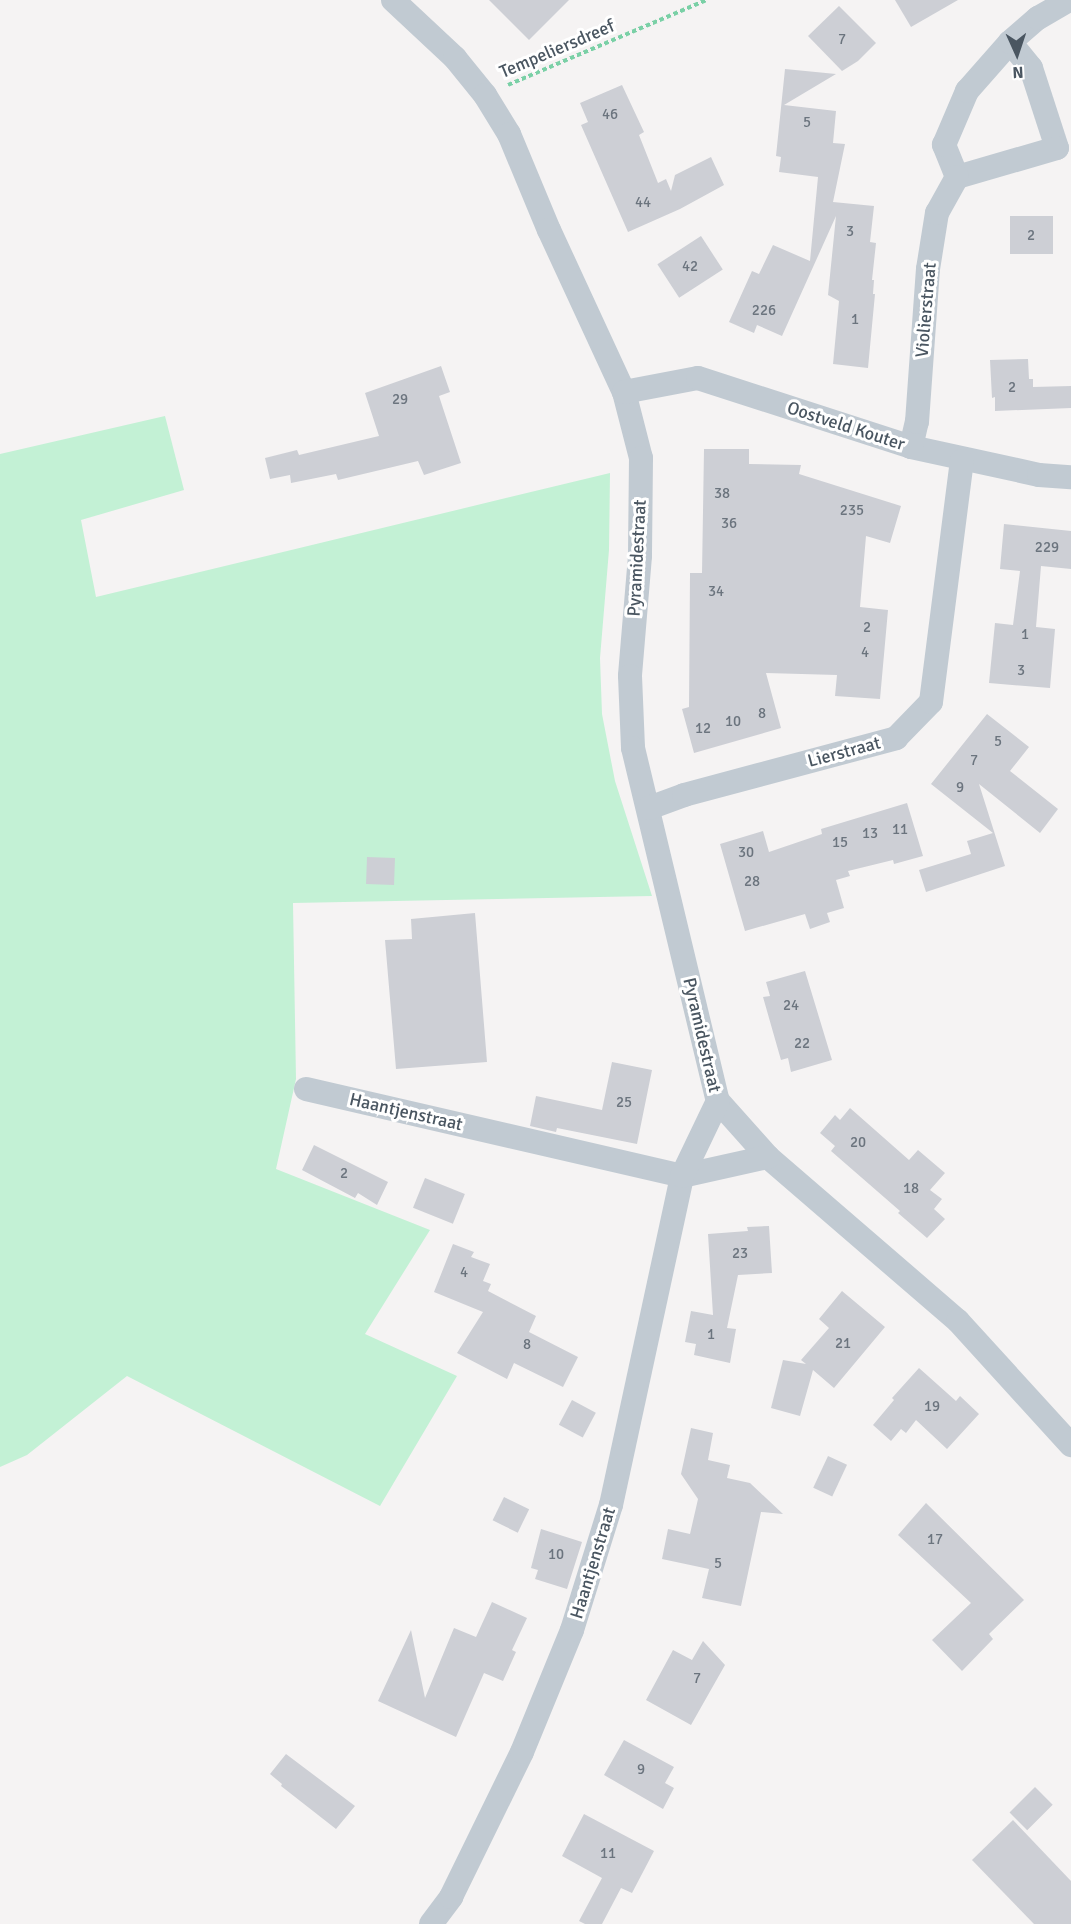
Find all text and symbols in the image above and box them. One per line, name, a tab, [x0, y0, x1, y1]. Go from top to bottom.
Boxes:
street label: Tempeliersdreef	[496, 15, 618, 83]
north arrow	[987, 24, 1047, 84]
house number: 7	[838, 31, 846, 49]
text: N	[1012, 62, 1024, 82]
house number: 46	[602, 106, 618, 124]
house number: 5	[803, 114, 811, 132]
house number: 44	[635, 194, 651, 212]
house number: 3	[846, 223, 854, 241]
house number: 2	[1027, 227, 1035, 245]
house number: 42	[682, 258, 698, 276]
street label: Violierstraat	[911, 262, 941, 358]
house number: 226	[752, 302, 776, 320]
house number: 1	[851, 311, 859, 329]
house number: 2	[1008, 379, 1016, 397]
house number: 29	[392, 391, 408, 409]
street label: Oostveld Kouter	[784, 397, 908, 455]
house number: 38	[714, 485, 730, 503]
street label: Pyramidestraat	[623, 499, 651, 617]
house number: 235	[840, 502, 864, 520]
house number: 36	[721, 515, 737, 533]
house number: 229	[1035, 539, 1059, 557]
house number: 34	[708, 583, 724, 601]
house number: 2	[863, 619, 871, 637]
house number: 1	[1021, 626, 1029, 644]
house number: 4	[861, 644, 869, 662]
house number: 3	[1017, 662, 1025, 680]
house number: 8	[758, 705, 766, 723]
house number: 10	[725, 713, 741, 731]
house number: 12	[695, 720, 711, 738]
street label: Lierstraat	[805, 732, 883, 772]
house number: 5	[994, 733, 1002, 751]
house number: 7	[970, 752, 978, 770]
house number: 9	[956, 779, 964, 797]
house number: 11	[892, 821, 908, 839]
house number: 13	[862, 825, 878, 843]
house number: 15	[832, 834, 848, 852]
house number: 30	[738, 844, 754, 862]
house number: 28	[744, 873, 760, 891]
street label: Pyramidestraat	[678, 976, 726, 1094]
house number: 24	[783, 997, 799, 1015]
house number: 22	[794, 1035, 810, 1053]
street label: Haantjenstraat	[347, 1088, 465, 1136]
house number: 25	[616, 1094, 632, 1112]
house number: 20	[850, 1134, 866, 1152]
house number: 2	[340, 1165, 348, 1183]
house number: 18	[903, 1180, 919, 1198]
house number: 23	[732, 1245, 748, 1263]
house number: 4	[460, 1264, 468, 1282]
house number: 1	[707, 1326, 715, 1344]
house number: 21	[835, 1335, 851, 1353]
house number: 8	[523, 1336, 531, 1354]
house number: 19	[924, 1398, 940, 1416]
street label: Haantjenstraat	[566, 1505, 620, 1621]
house number: 17	[927, 1531, 943, 1549]
house number: 10	[548, 1546, 564, 1564]
house number: 5	[714, 1555, 722, 1573]
house number: 7	[693, 1670, 701, 1688]
house number: 9	[637, 1761, 645, 1779]
house number: 11	[600, 1845, 616, 1863]

